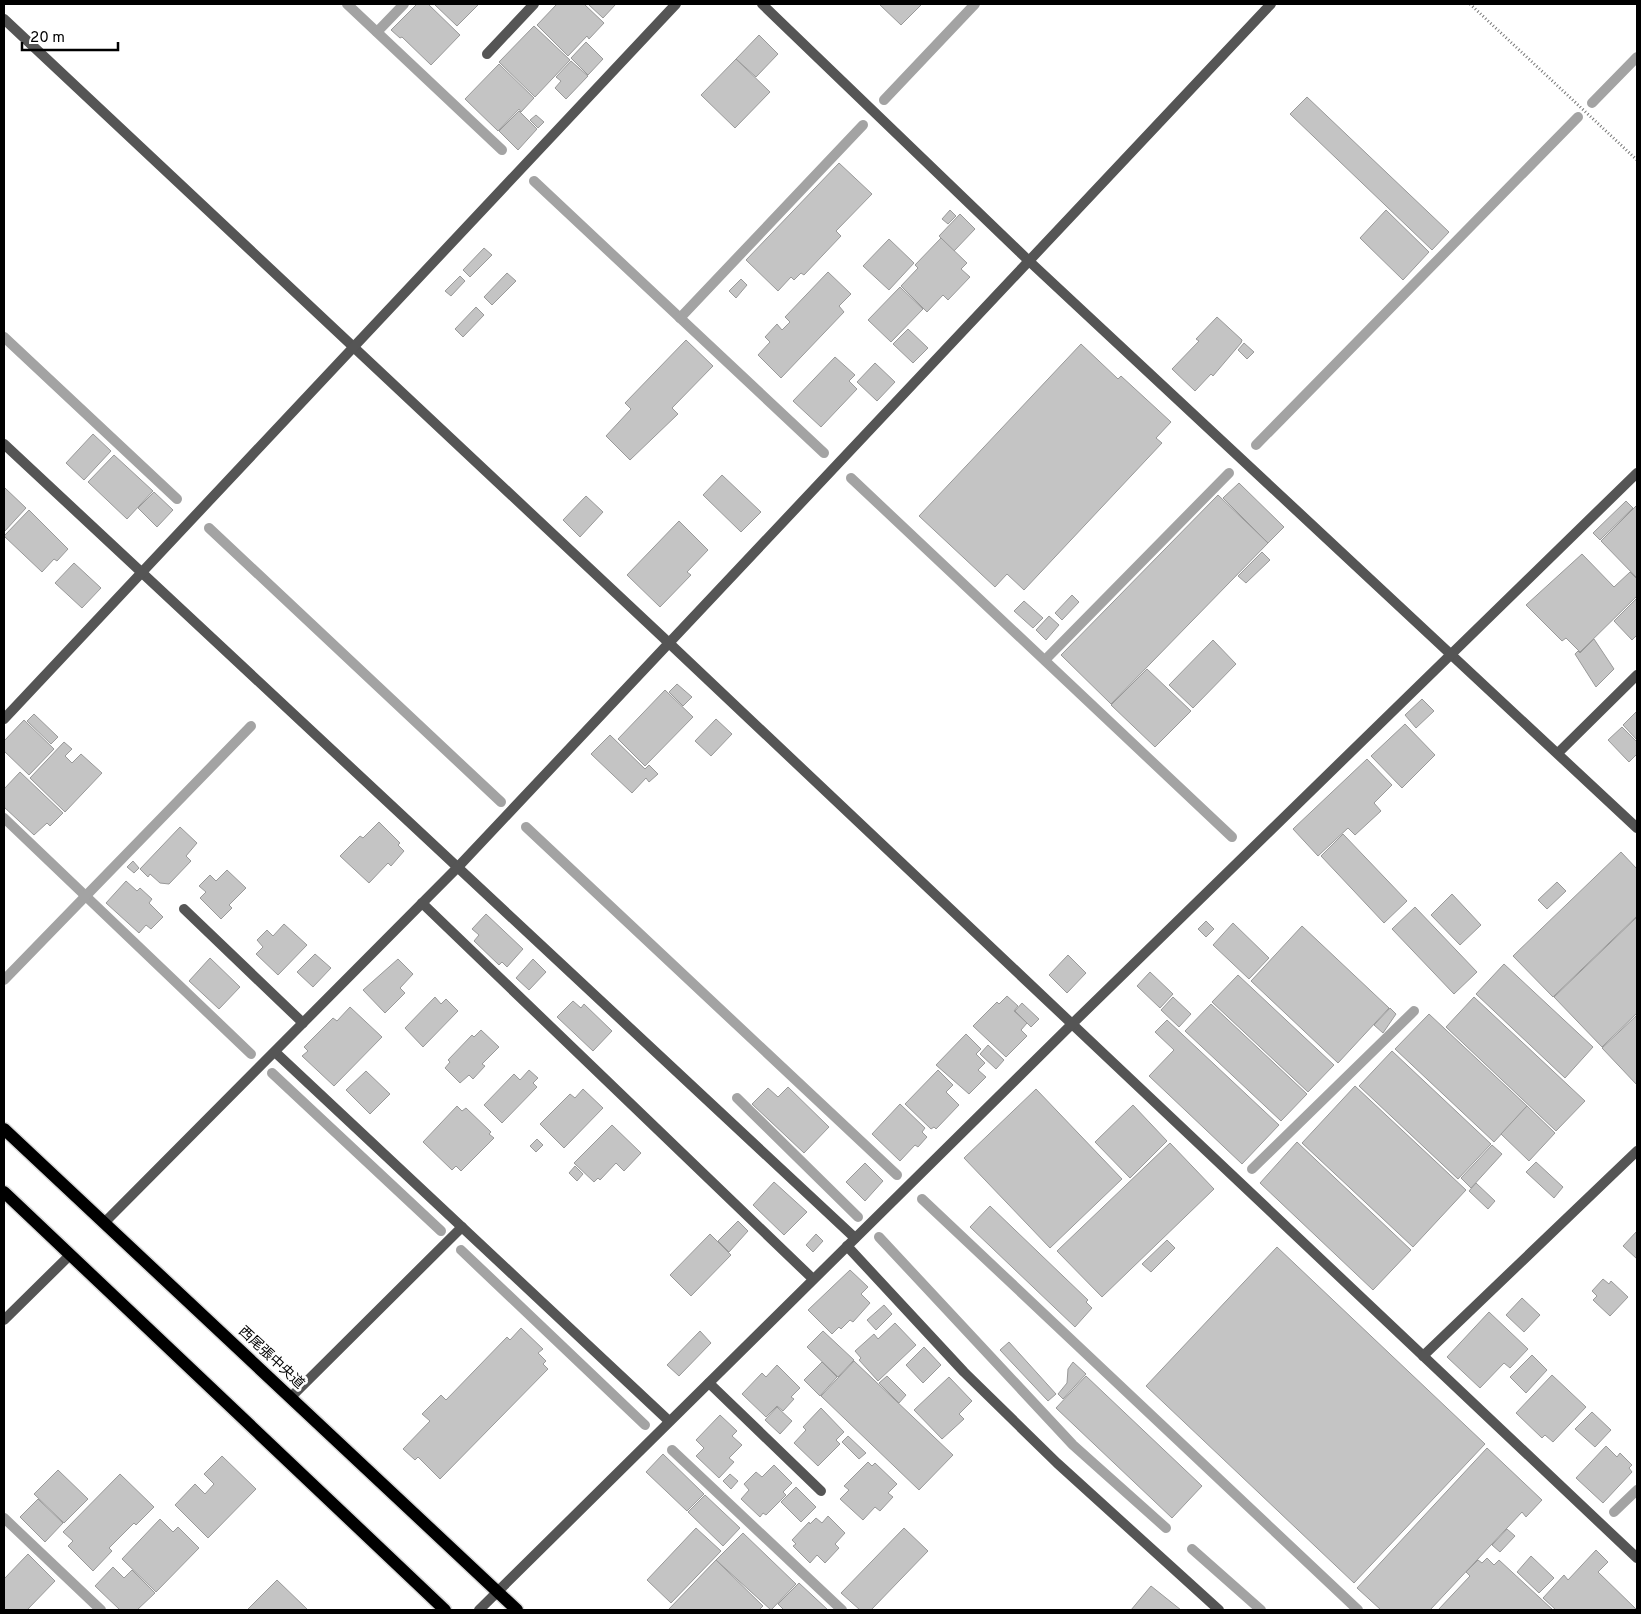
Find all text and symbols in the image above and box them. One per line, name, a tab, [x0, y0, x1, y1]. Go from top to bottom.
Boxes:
scale bar	[22, 20, 119, 52]
text: 20 m	[30, 29, 65, 48]
street label: 西尾張中央道	[234, 1323, 308, 1393]

